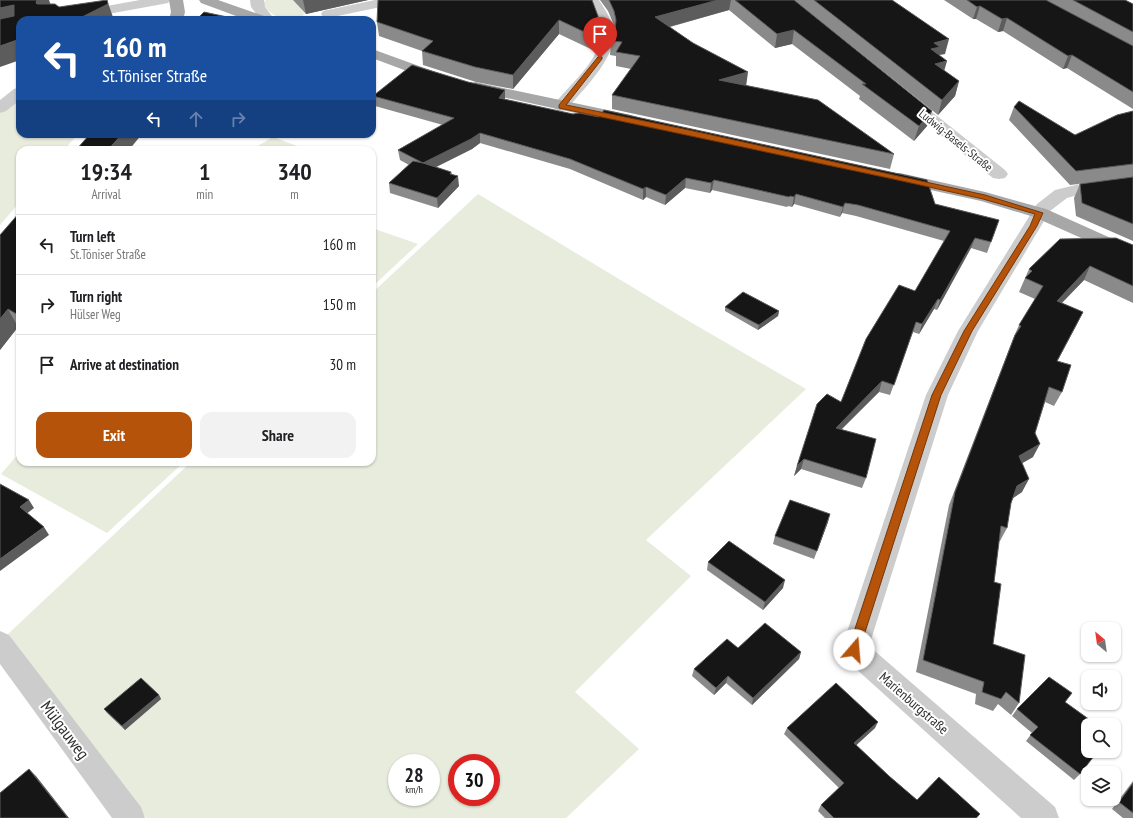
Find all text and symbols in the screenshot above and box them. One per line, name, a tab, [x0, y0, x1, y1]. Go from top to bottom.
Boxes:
pin	[583, 17, 617, 58]
icon: arrive	[589, 23, 611, 45]
text: 160 m	[102, 28, 166, 65]
icon: left	[36, 32, 88, 84]
text: St.Töniser Straße	[102, 64, 207, 87]
street label: Ludwig-Basels-Straße	[916, 106, 996, 174]
icon: left	[143, 108, 165, 130]
icon: ahead	[185, 108, 207, 130]
icon: right	[227, 108, 249, 130]
text: 19:34	[80, 156, 132, 187]
text: 1	[199, 156, 210, 187]
text: 340	[277, 156, 312, 187]
text: Arrival	[91, 186, 121, 203]
text: min	[196, 186, 213, 203]
text: m	[290, 186, 299, 203]
text: Turn left	[70, 227, 115, 246]
icon: left	[36, 234, 58, 256]
text: 160 m	[323, 235, 356, 254]
text: St.Töniser Straße	[70, 246, 146, 263]
text: Turn right	[70, 287, 122, 306]
icon: right	[36, 294, 58, 316]
text: 150 m	[323, 295, 356, 314]
text: Hülser Weg	[70, 306, 121, 323]
icon: arrive	[36, 354, 58, 376]
text: Arrive at destination	[70, 355, 179, 374]
text: 30 m	[330, 355, 356, 374]
button: Exit	[36, 412, 192, 458]
button: Share	[200, 412, 356, 458]
north arrow	[1081, 622, 1121, 662]
map controls	[1081, 622, 1121, 806]
position arrow	[833, 629, 875, 671]
street label: Marienburgstraße	[876, 668, 953, 738]
button: sound	[1081, 670, 1121, 710]
street label: Mülgauweg	[36, 696, 94, 764]
button: search	[1081, 718, 1121, 758]
speed limit sign: 30	[448, 754, 500, 806]
text: 28	[404, 762, 424, 788]
button: layers	[1081, 766, 1121, 806]
text: km/h	[405, 783, 423, 796]

